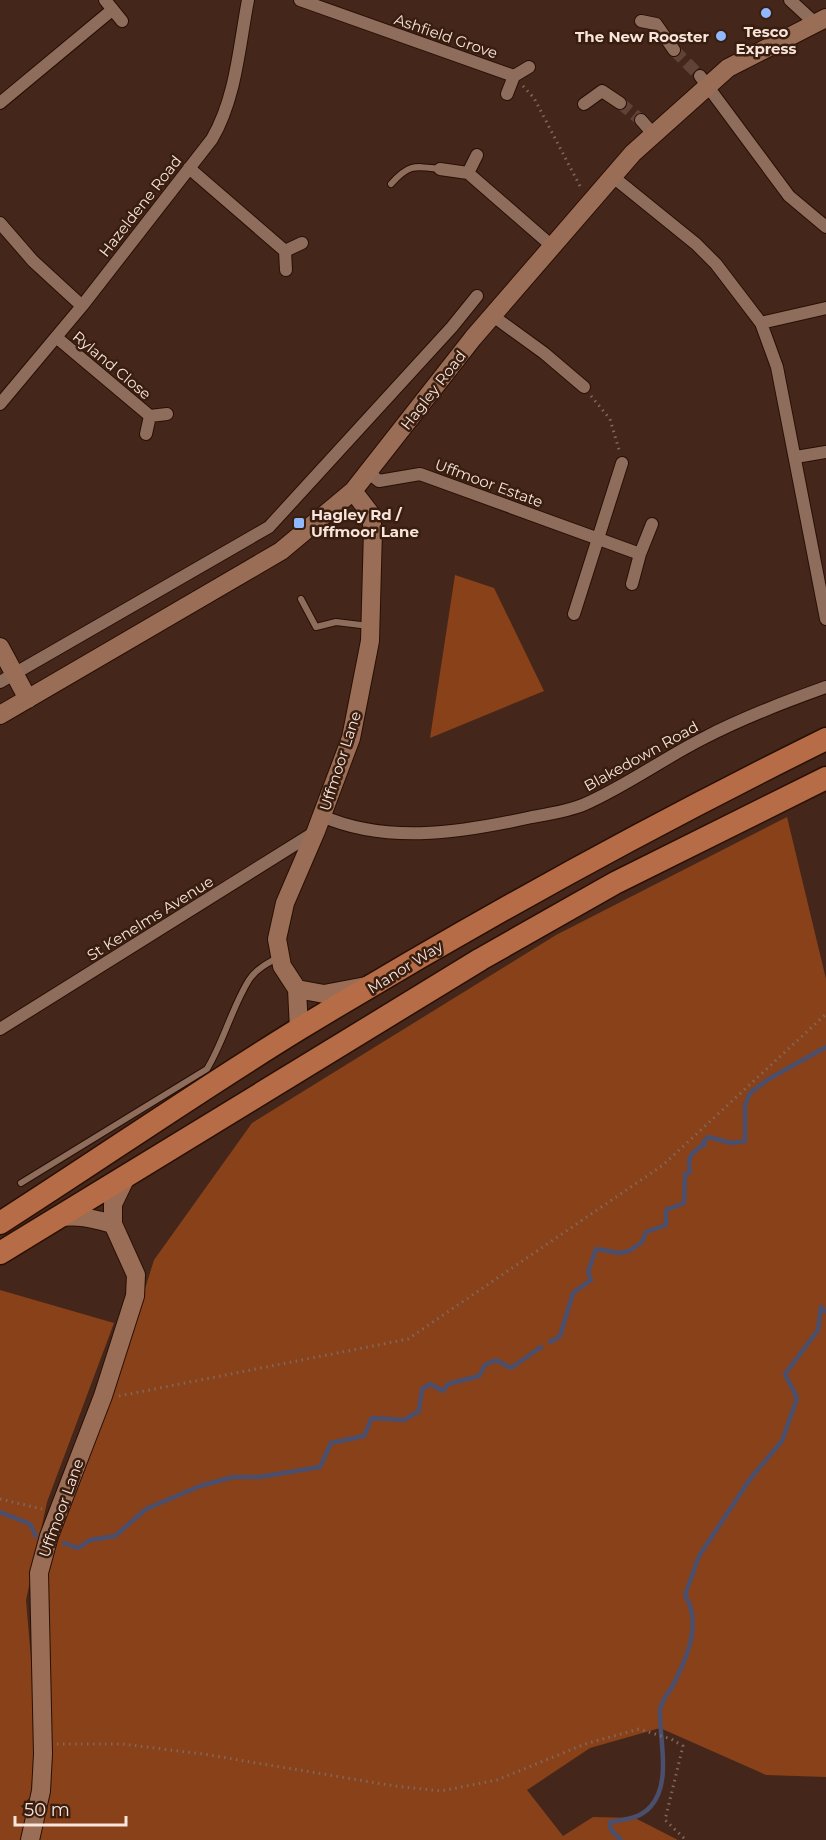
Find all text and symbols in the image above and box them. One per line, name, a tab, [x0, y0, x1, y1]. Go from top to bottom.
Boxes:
marker: Tesco Express	[759, 6, 773, 20]
street label: Ashfield Grove	[392, 9, 500, 63]
place label: Tesco Express	[736, 22, 797, 58]
place label: The New Rooster	[575, 27, 710, 46]
marker: The New Rooster	[714, 29, 728, 43]
street label: Hazeldene Road	[95, 152, 185, 260]
street label: Ryland Close	[69, 327, 155, 403]
street label: Hagley Road	[396, 346, 470, 434]
street label: Uffmoor Estate	[432, 455, 546, 511]
place label: Hagley Rd / Uffmoor Lane	[311, 505, 419, 541]
marker: Hagley Rd / Uffmoor Lane	[292, 516, 306, 530]
street label: Uffmoor Lane	[315, 709, 365, 813]
street label: Blakedown Road	[581, 717, 701, 795]
street label: St Kenelms Avenue	[83, 871, 217, 965]
street label: Manor Way	[364, 936, 447, 998]
street label: Uffmoor Lane	[34, 1456, 88, 1560]
scale bar	[15, 1789, 126, 1827]
text: 50 m	[24, 1799, 70, 1821]

